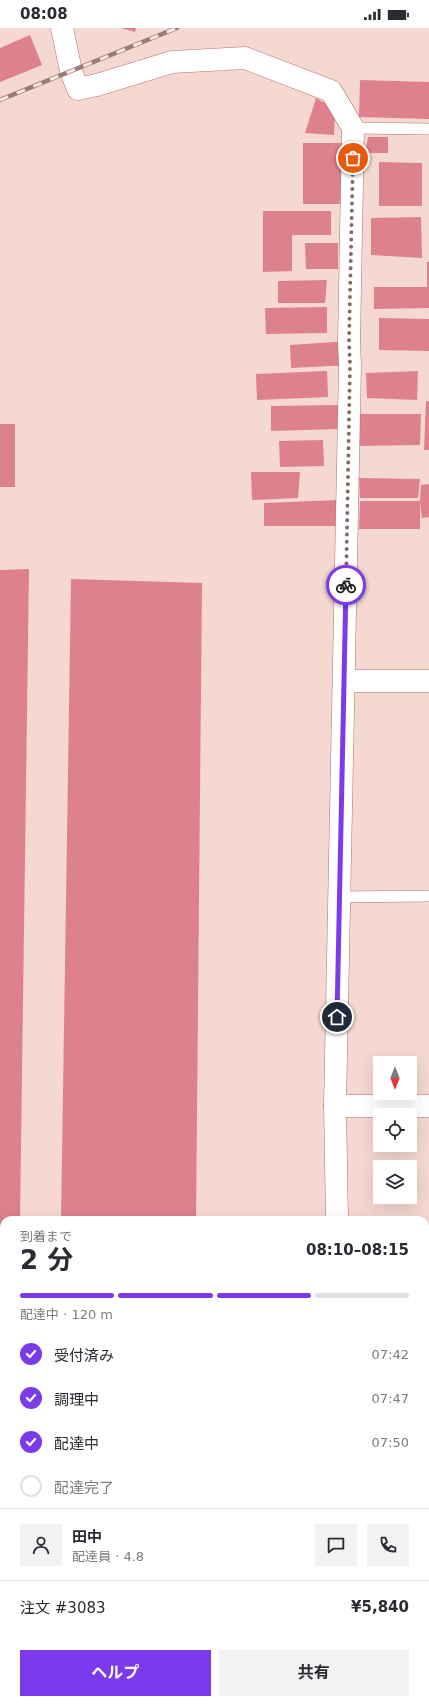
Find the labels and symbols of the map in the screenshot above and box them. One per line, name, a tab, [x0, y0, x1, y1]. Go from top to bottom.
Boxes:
pin	[336, 141, 370, 175]
courier	[326, 565, 366, 605]
pin	[320, 1000, 354, 1034]
north arrow	[373, 1056, 417, 1100]

